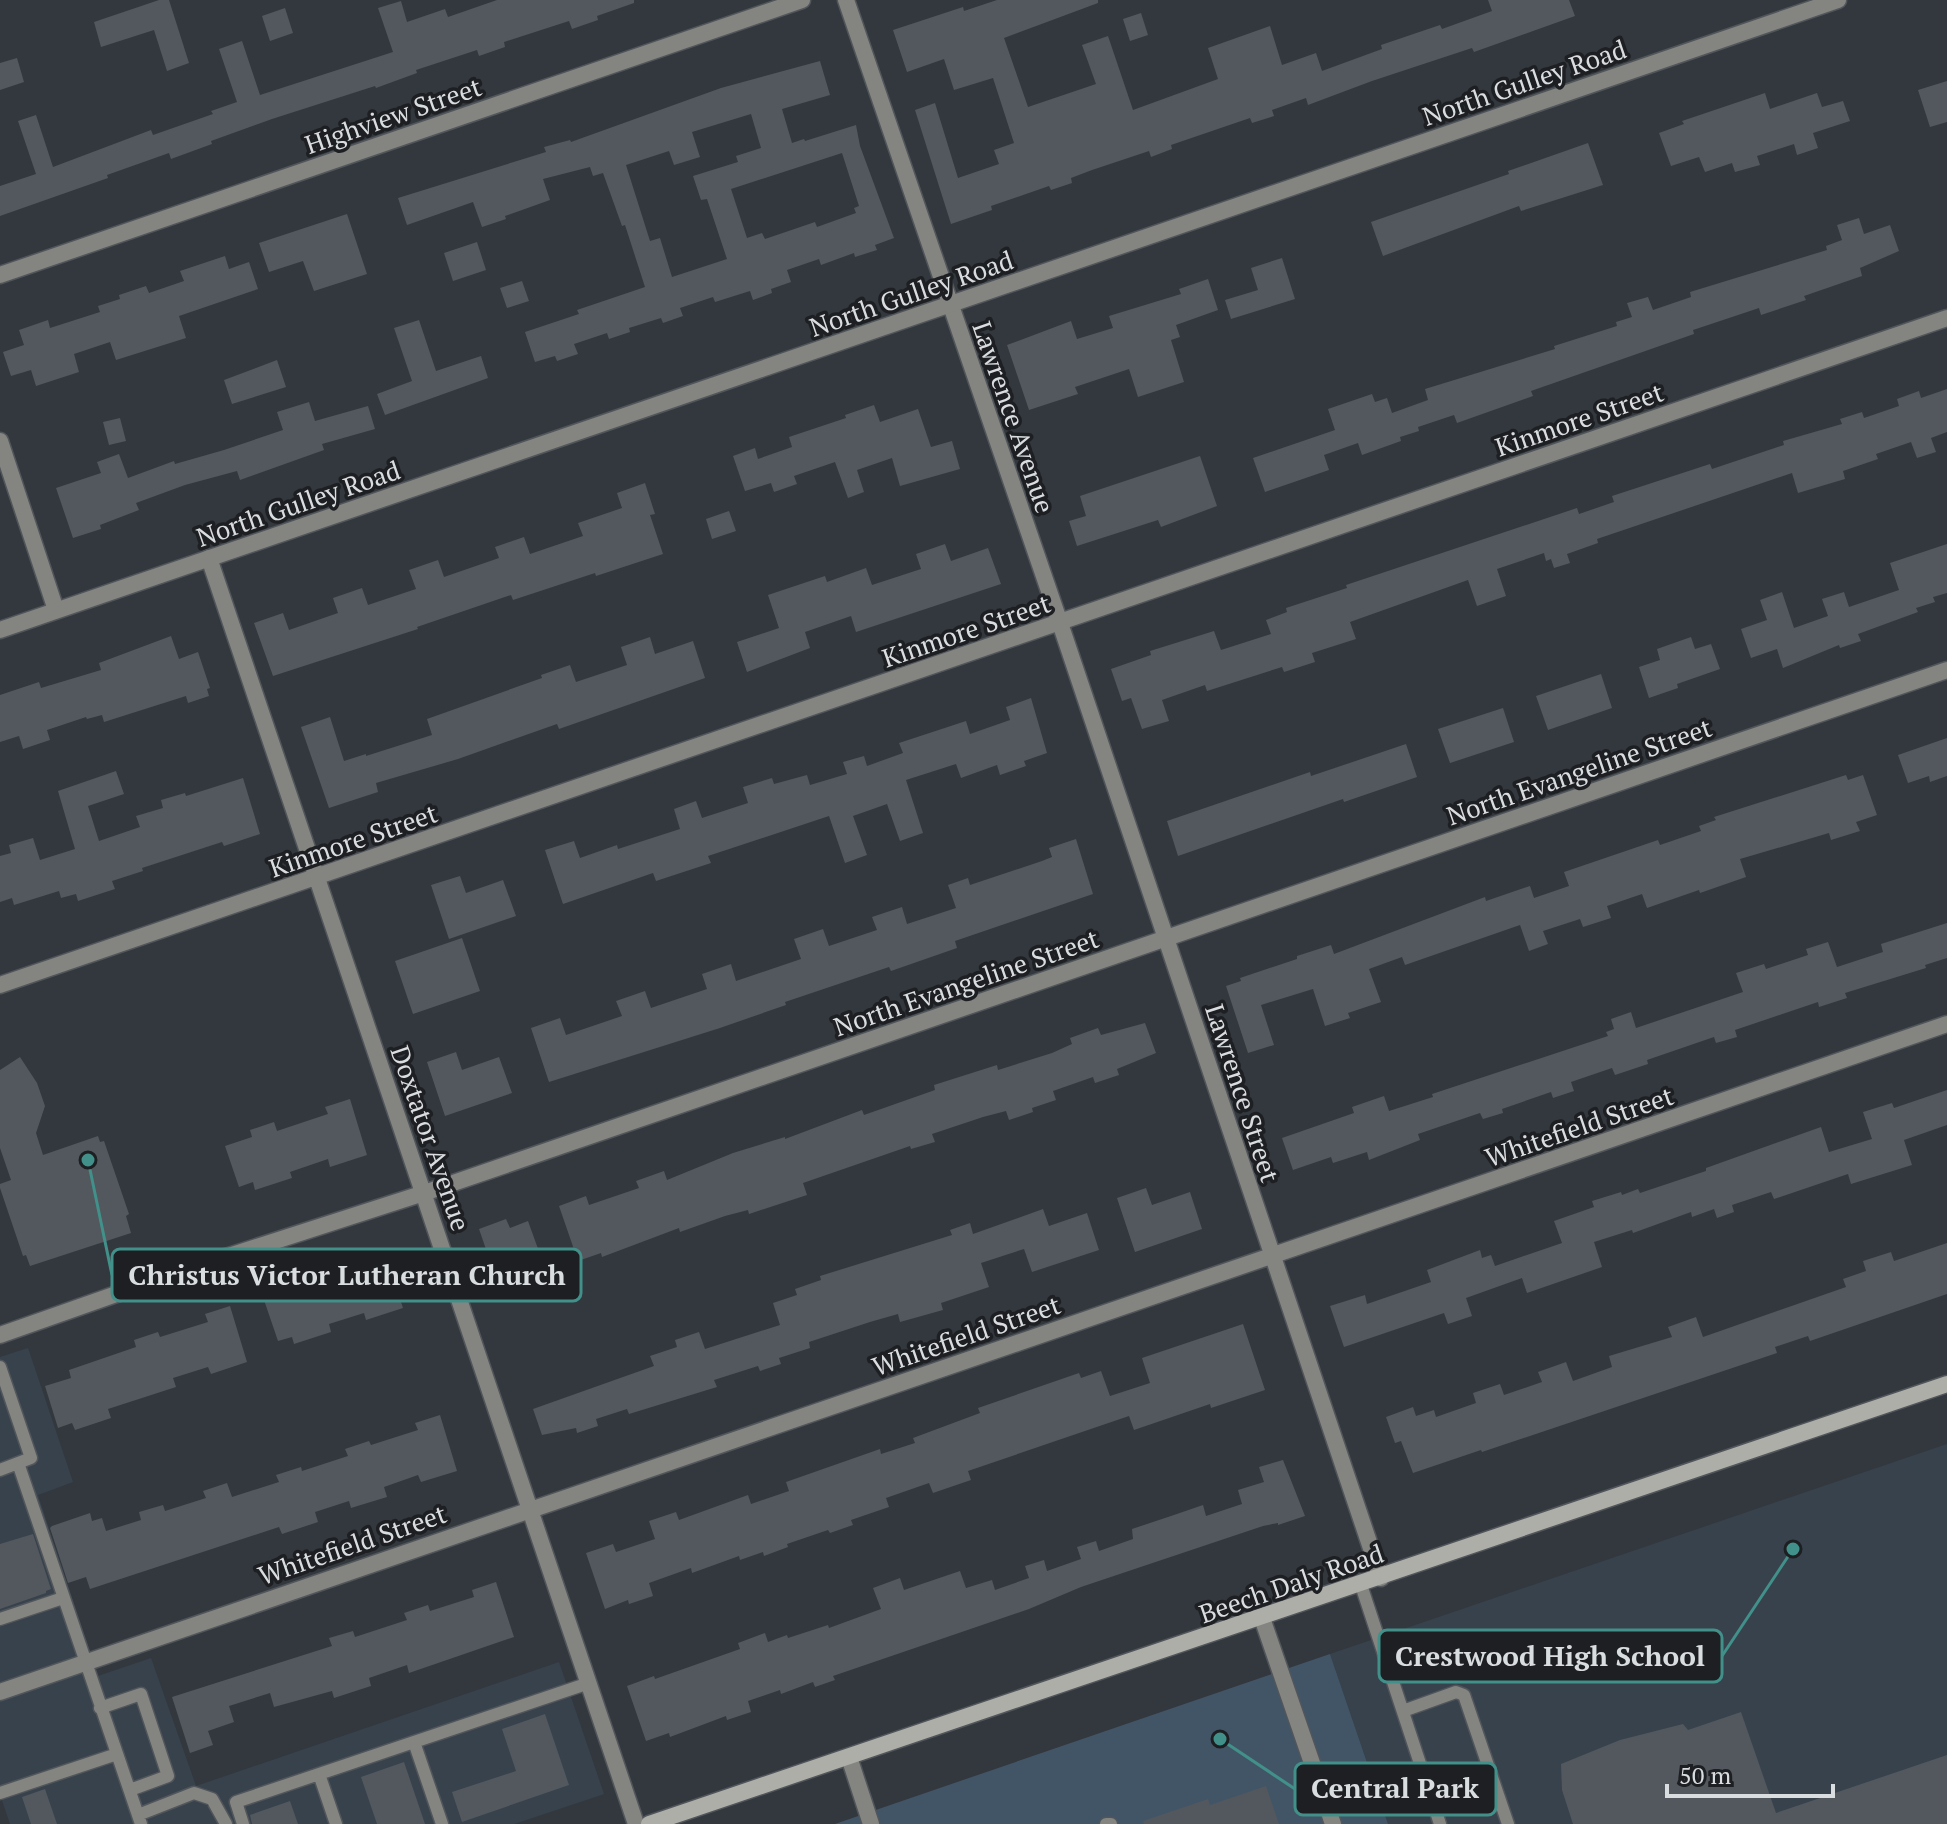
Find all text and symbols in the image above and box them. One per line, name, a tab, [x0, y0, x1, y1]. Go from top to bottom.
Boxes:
street label: North Gulley Road	[1418, 31, 1630, 133]
street label: Highview Street	[300, 69, 486, 161]
street label: North Gulley Road	[805, 242, 1017, 344]
street label: Lawrence Avenue	[965, 317, 1063, 517]
street label: Kinmore Street	[1490, 374, 1668, 464]
street label: North Gulley Road	[192, 452, 404, 554]
street label: Kinmore Street	[877, 585, 1055, 675]
street label: North Evangeline Street	[1442, 710, 1716, 832]
street label: Kinmore Street	[264, 795, 442, 885]
street label: North Evangeline Street	[829, 921, 1103, 1043]
street label: Lawrence Street	[1198, 1000, 1288, 1187]
street label: Doxtator Avenue	[383, 1041, 479, 1235]
street label: Whitefield Street	[1480, 1078, 1678, 1174]
callout: Christus Victor Lutheran Church	[112, 1249, 581, 1301]
text: Christus Victor Lutheran Church	[128, 1256, 566, 1293]
street label: Whitefield Street	[867, 1287, 1065, 1383]
street label: Whitefield Street	[253, 1496, 451, 1592]
street label: Beech Daly Road	[1194, 1536, 1388, 1630]
callout: Crestwood High School	[1379, 1630, 1722, 1682]
text: Crestwood High School	[1395, 1637, 1705, 1674]
scale bar	[1667, 1748, 1833, 1798]
text: 50 m	[1679, 1759, 1731, 1791]
callout: Central Park	[1295, 1763, 1496, 1815]
text: Central Park	[1311, 1769, 1480, 1806]

